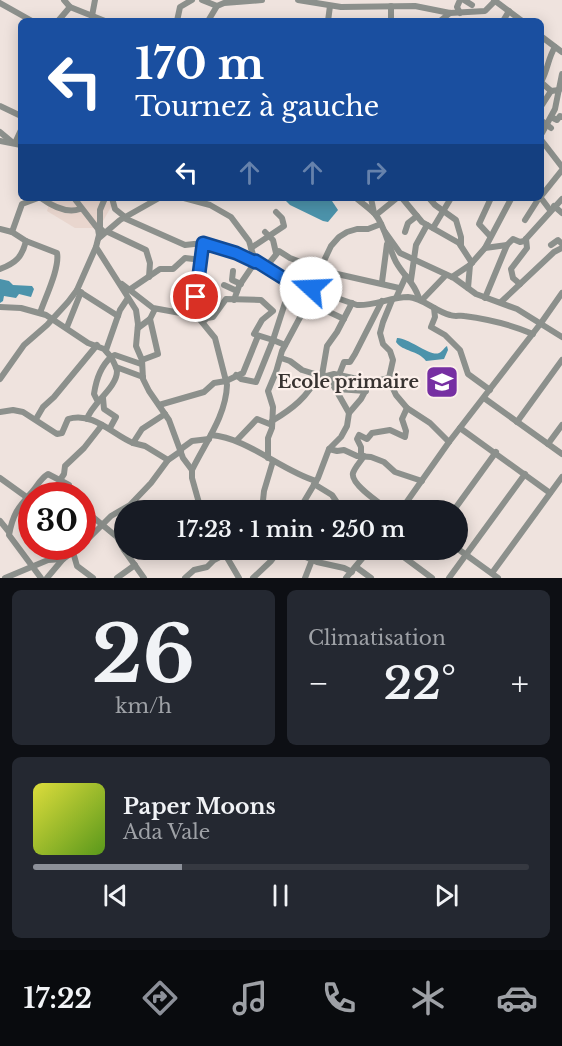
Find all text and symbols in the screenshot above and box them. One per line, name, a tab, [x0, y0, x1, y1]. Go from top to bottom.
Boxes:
text: 170 m	[135, 38, 264, 90]
icon: left	[36, 42, 114, 120]
text: Tournez à gauche	[135, 90, 379, 123]
icon: left	[170, 156, 203, 189]
icon: ahead	[233, 156, 266, 189]
icon: ahead	[296, 156, 329, 189]
icon: right	[359, 156, 392, 189]
position arrow	[279, 256, 343, 320]
pin	[170, 271, 221, 322]
icon: arrive	[179, 280, 212, 313]
school or university icon: Ecole primaire	[424, 364, 460, 400]
place label: Ecole primaire	[277, 371, 419, 393]
speed limit sign: 30	[18, 482, 96, 560]
text: 17:23 · 1 min · 250 m	[177, 516, 405, 543]
text: 26	[92, 606, 195, 703]
text: Climatisation	[308, 626, 446, 650]
text: 22°	[383, 655, 456, 711]
text: −	[308, 663, 329, 704]
text: +	[511, 663, 529, 704]
text: km/h	[115, 694, 172, 718]
text: Paper Moons	[123, 793, 276, 820]
text: Ada Vale	[123, 820, 210, 844]
icon: previous	[99, 879, 132, 912]
icon: pause	[264, 879, 297, 912]
icon: next	[430, 879, 463, 912]
icon: directions	[139, 977, 181, 1019]
icon: music	[229, 977, 271, 1019]
icon: phone	[318, 977, 360, 1019]
icon: climate	[407, 977, 449, 1019]
icon: car	[496, 977, 538, 1019]
text: 17:22	[24, 982, 92, 1015]

